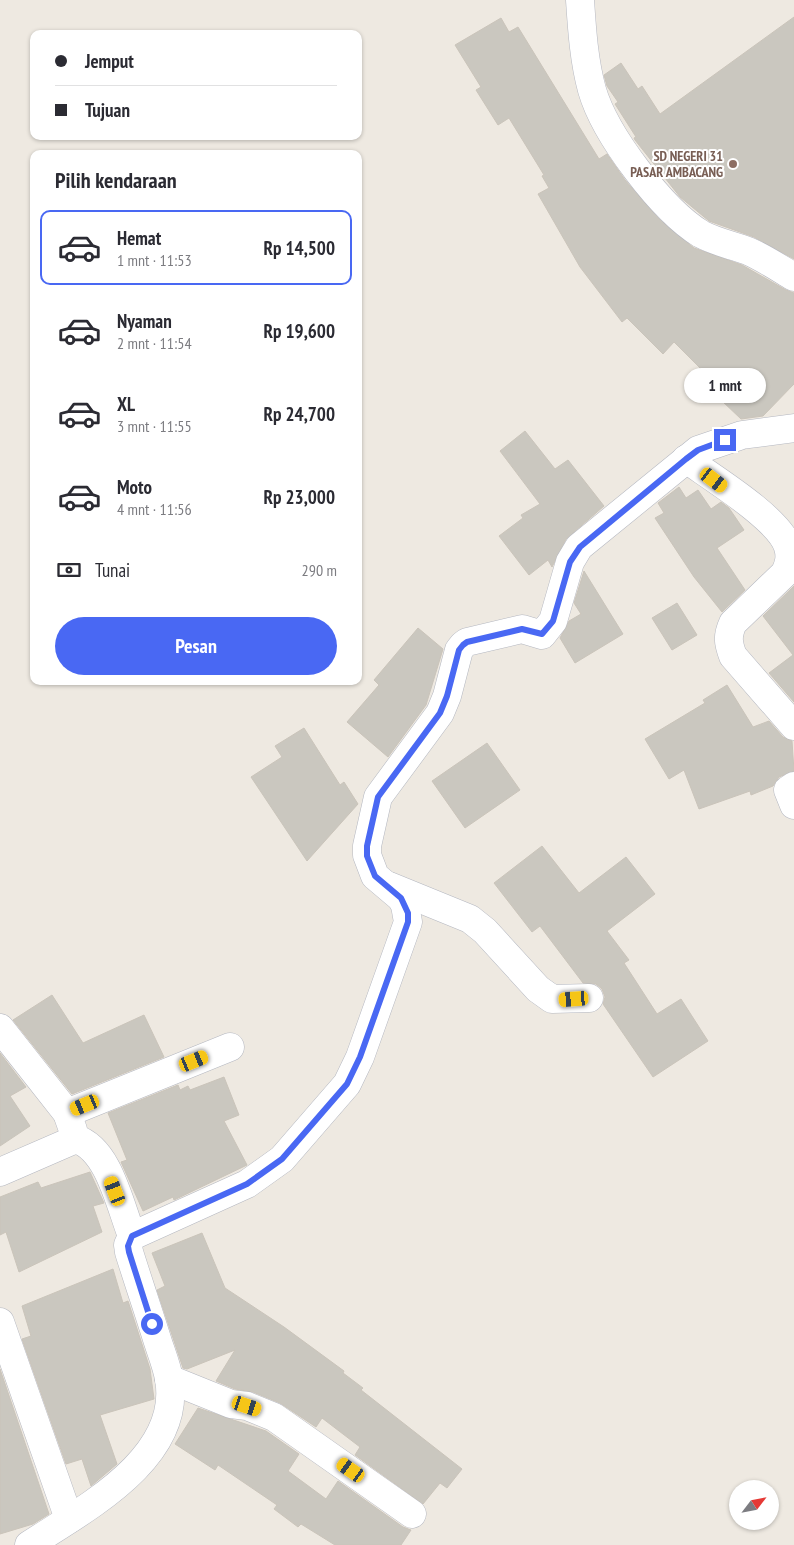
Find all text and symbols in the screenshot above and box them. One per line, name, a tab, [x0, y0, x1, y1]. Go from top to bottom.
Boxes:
text: Jemput	[85, 49, 134, 73]
text: Tujuan	[85, 98, 130, 122]
place label: SD NEGERI 31 PASAR AMBACANG	[630, 147, 723, 181]
marker: SD NEGERI 31 PASAR AMBACANG	[727, 158, 739, 170]
text: Pilih kendaraan	[55, 166, 177, 194]
icon: car	[57, 225, 102, 270]
text: Hemat	[117, 226, 161, 250]
text: Rp 14,500	[264, 236, 335, 260]
text: 1 mnt · 11:53	[117, 250, 192, 270]
icon: car	[57, 308, 102, 353]
text: Nyaman	[117, 309, 172, 333]
text: Rp 19,600	[264, 319, 335, 343]
text: 2 mnt · 11:54	[117, 333, 192, 353]
callout: 1 mnt	[684, 368, 766, 402]
text: 1 mnt	[708, 375, 742, 395]
icon: car	[57, 391, 102, 436]
text: XL	[117, 392, 135, 416]
text: Rp 24,700	[264, 402, 335, 426]
text: 3 mnt · 11:55	[117, 416, 192, 436]
route end	[714, 429, 736, 451]
car	[697, 465, 730, 495]
icon: car	[57, 474, 102, 519]
text: Moto	[117, 475, 152, 499]
text: Rp 23,000	[264, 485, 335, 509]
text: 4 mnt · 11:56	[117, 499, 192, 519]
icon: cash	[55, 556, 83, 584]
text: Tunai	[95, 558, 130, 582]
text: 290 m	[302, 560, 337, 580]
button: Pesan	[55, 617, 337, 675]
car	[558, 990, 589, 1008]
car	[177, 1048, 210, 1074]
car	[68, 1092, 101, 1118]
car	[102, 1174, 127, 1208]
route start	[141, 1313, 163, 1335]
car	[230, 1394, 263, 1418]
car	[334, 1455, 367, 1485]
north arrow	[729, 1480, 779, 1530]
map controls	[729, 1480, 779, 1530]

